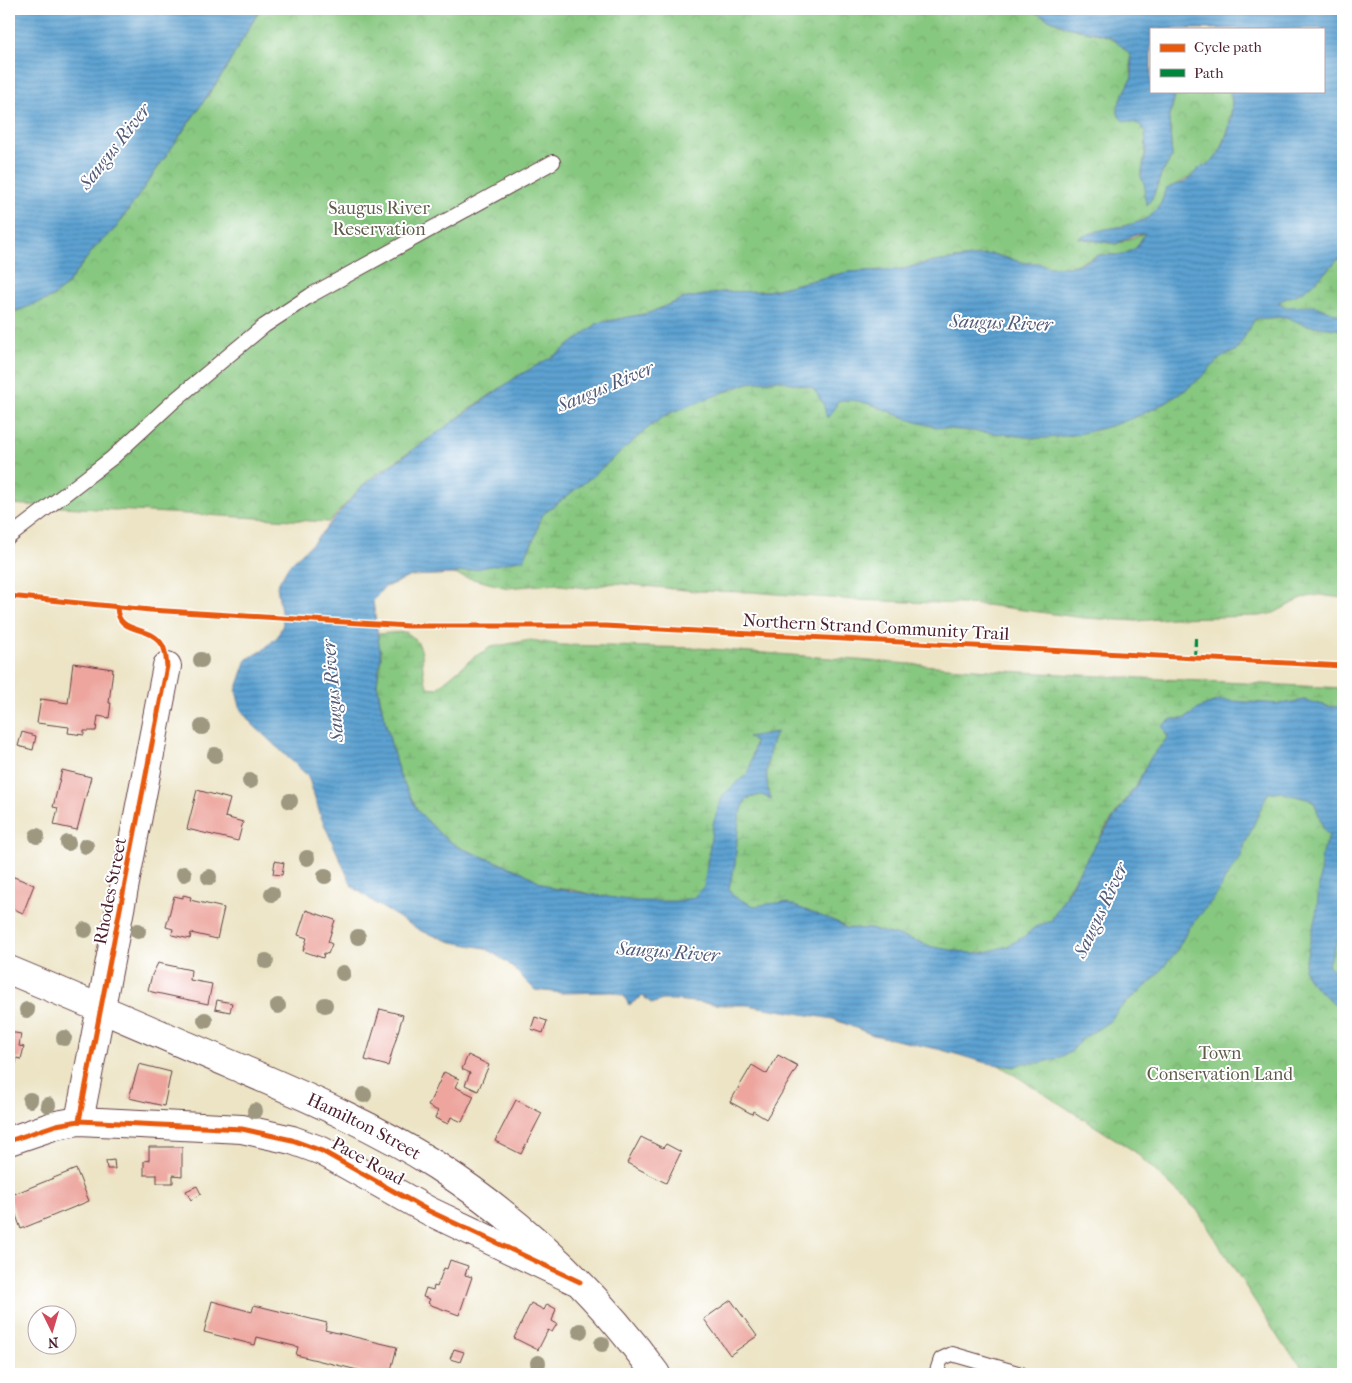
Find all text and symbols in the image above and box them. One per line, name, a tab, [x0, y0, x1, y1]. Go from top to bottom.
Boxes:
legend	[1150, 28, 1324, 92]
text: Cycle path	[1194, 38, 1262, 56]
text: Path	[1194, 64, 1224, 82]
water label: Saugus River	[74, 98, 156, 195]
park label: Saugus River Reservation	[328, 198, 430, 240]
water label: Saugus River	[948, 310, 1054, 336]
water label: Saugus River	[553, 356, 658, 418]
street label: Northern Strand Community Trail	[742, 610, 1010, 645]
water label: Saugus River	[317, 637, 349, 744]
street label: Rhodes Street	[90, 835, 131, 947]
water label: Saugus River	[1069, 858, 1133, 963]
water label: Saugus River	[615, 937, 722, 967]
park label: Town Conservation Land	[1147, 1043, 1293, 1085]
street label: Hamilton Street	[304, 1089, 425, 1165]
street label: Pace Road	[328, 1133, 408, 1190]
north arrow	[28, 1306, 78, 1356]
text: N	[47, 1334, 59, 1351]

